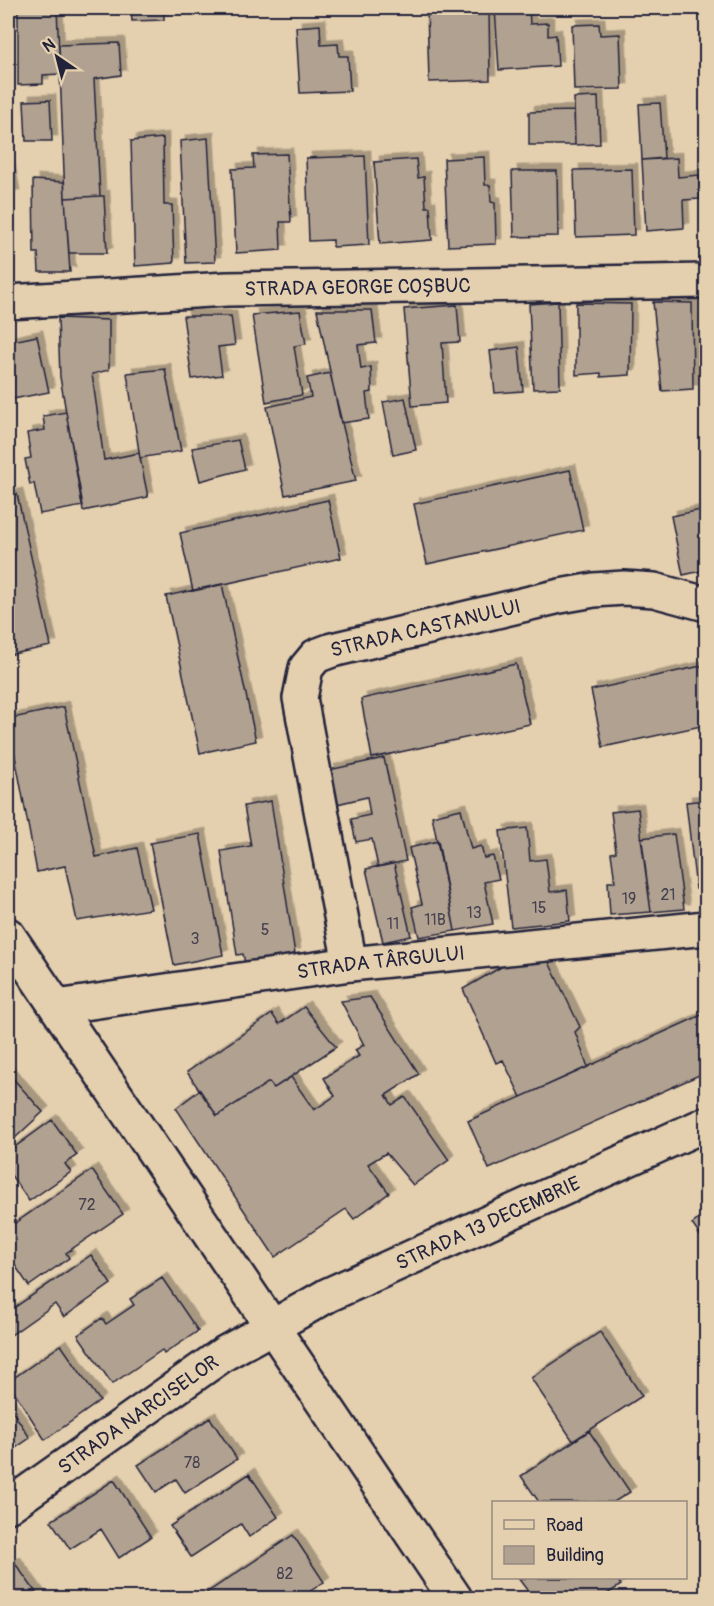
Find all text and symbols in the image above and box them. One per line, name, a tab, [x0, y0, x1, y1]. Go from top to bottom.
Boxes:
north arrow	[27, 27, 87, 87]
text: N	[39, 34, 59, 57]
street label: STRADA GEORGE COȘBUC	[244, 272, 471, 301]
street label: STRADA CASTANULUI	[328, 593, 523, 662]
house number: 21	[660, 885, 676, 905]
house number: 19	[622, 889, 636, 909]
house number: 15	[532, 898, 546, 918]
house number: 13	[466, 903, 482, 923]
house number: 11B	[424, 910, 446, 930]
house number: 11	[387, 914, 399, 934]
house number: 5	[261, 920, 269, 940]
house number: 3	[191, 929, 200, 949]
street label: STRADA TÂRGULUI	[295, 940, 466, 984]
street label: STRADA 13 DECEMBRIE	[392, 1170, 584, 1275]
house number: 72	[78, 1195, 96, 1215]
street label: STRADA NARCISELOR	[53, 1349, 223, 1480]
house number: 78	[184, 1453, 200, 1473]
legend	[492, 1501, 687, 1579]
text: Road	[546, 1514, 583, 1537]
text: Building	[546, 1544, 604, 1567]
house number: 82	[276, 1564, 294, 1584]

